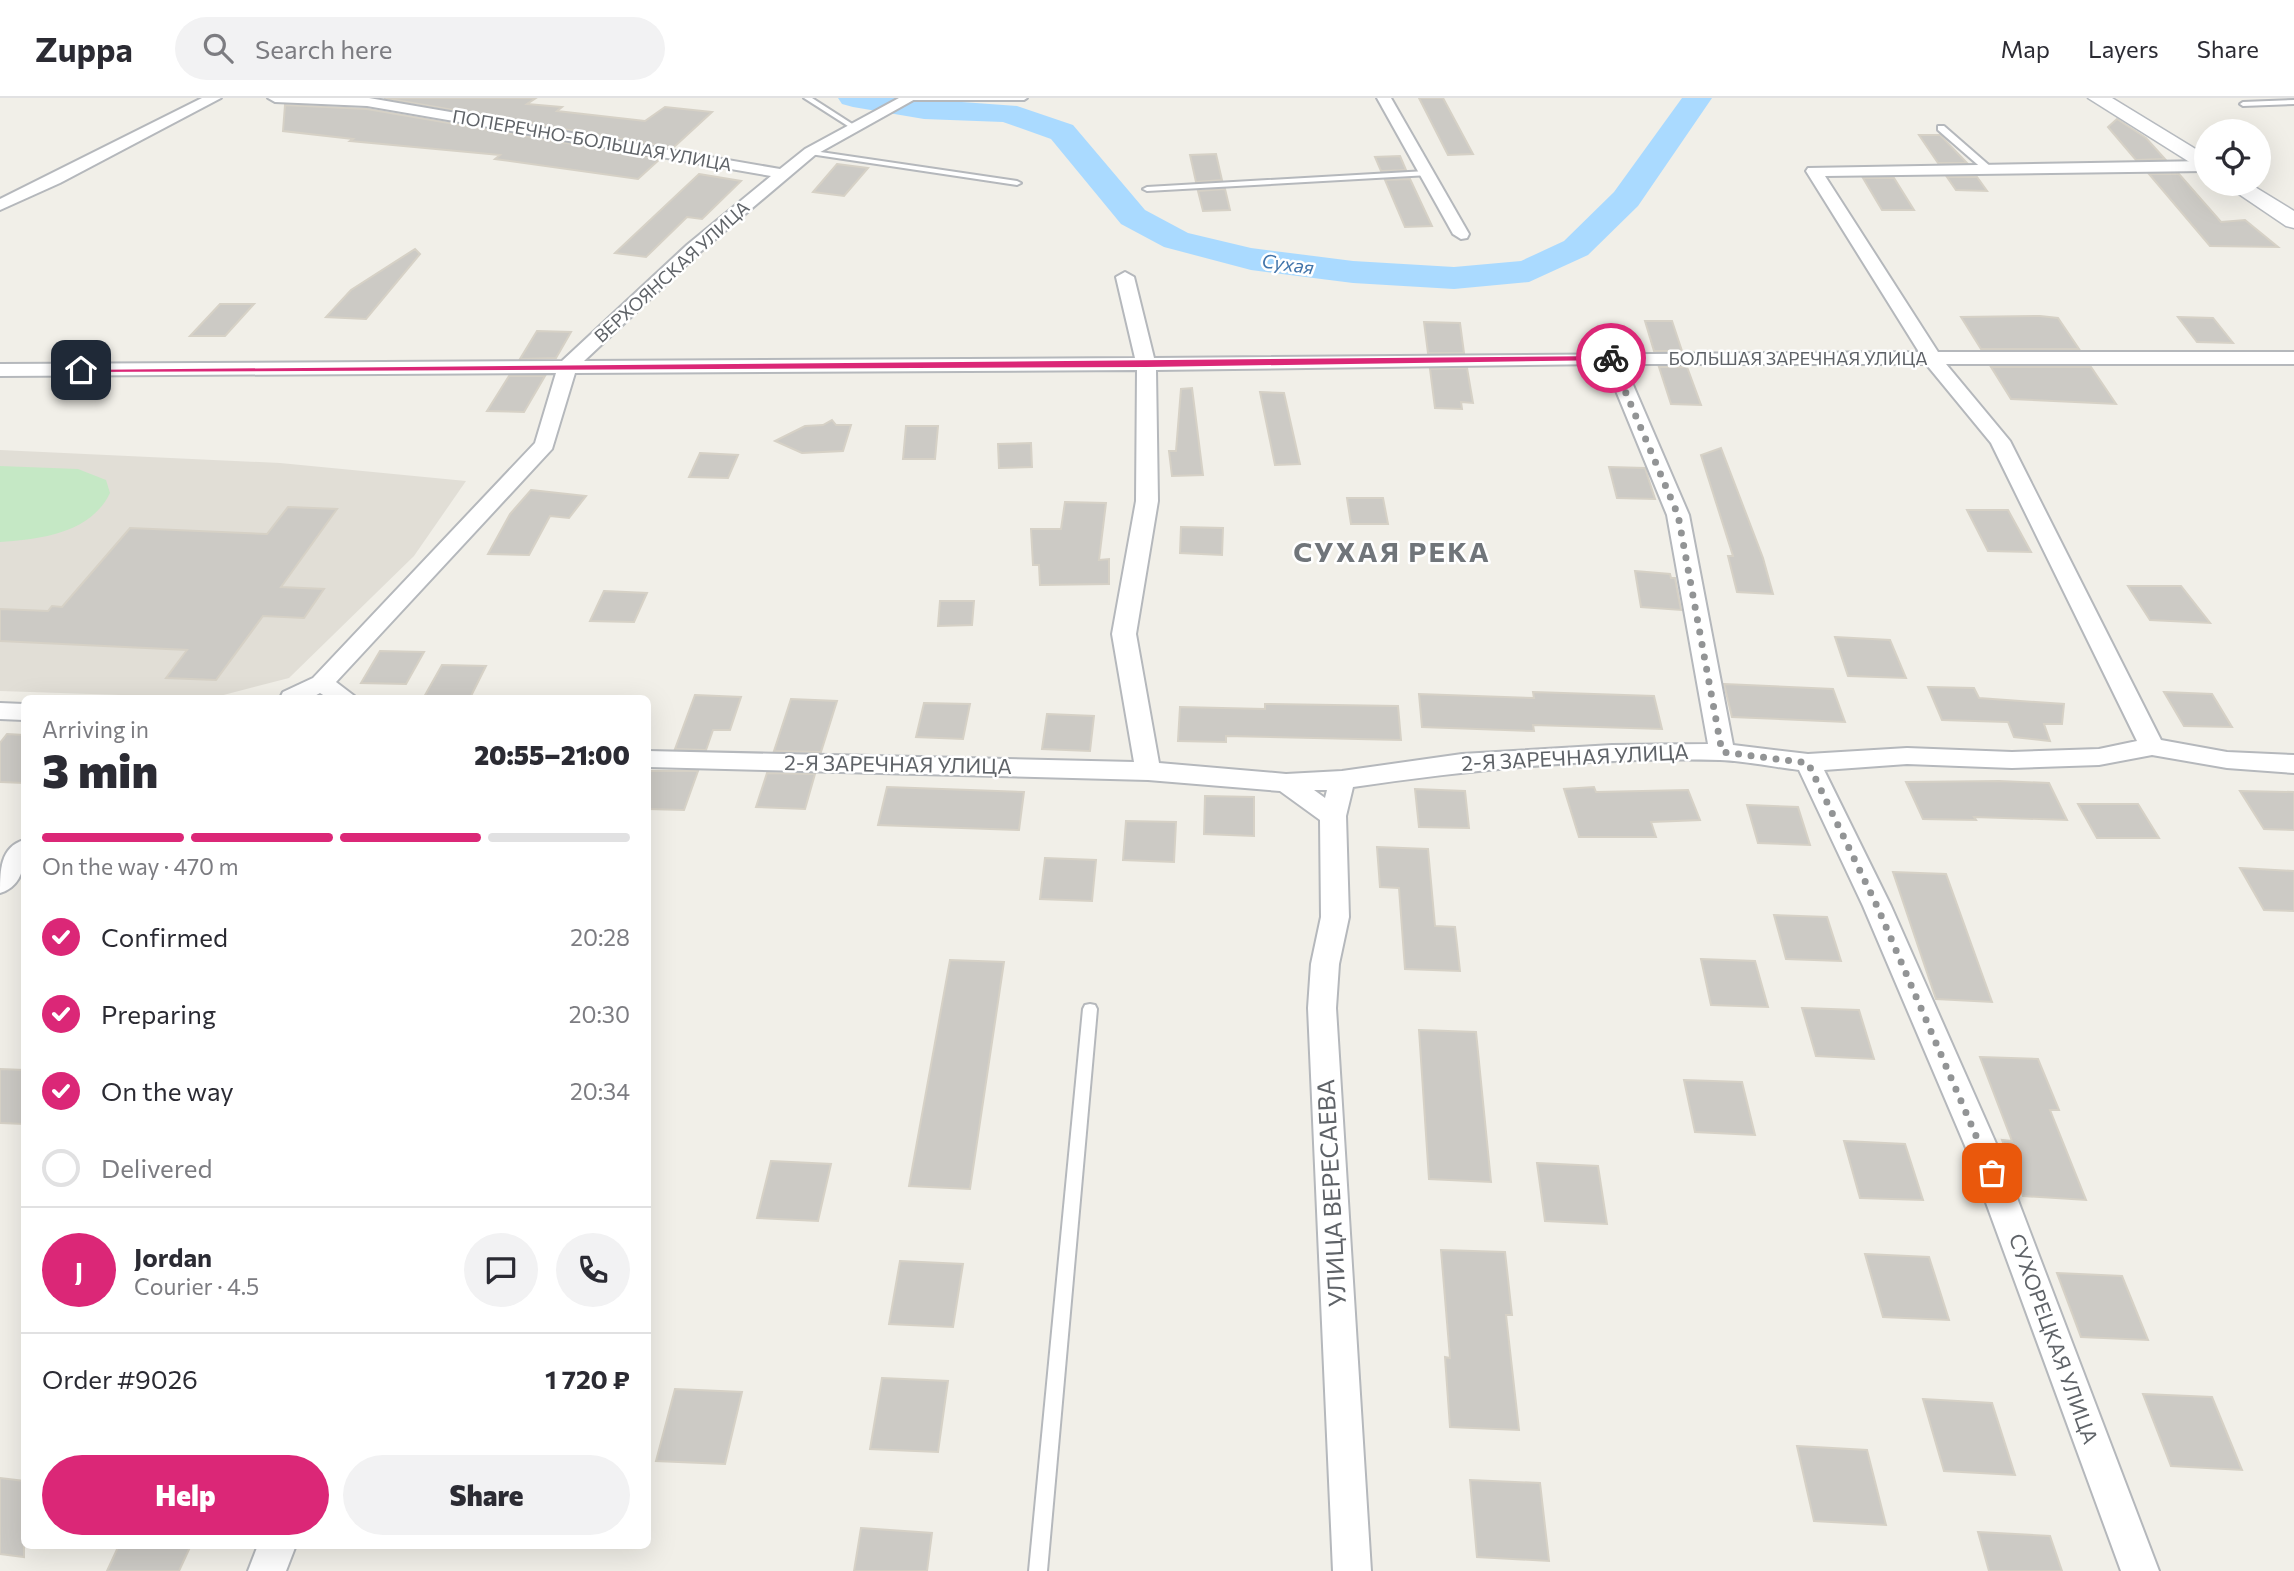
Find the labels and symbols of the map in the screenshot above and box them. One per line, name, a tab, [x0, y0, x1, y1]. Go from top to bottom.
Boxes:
street label: ПОПЕРЕЧНО-БОЛЬШАЯ УЛИЦА	[451, 105, 734, 175]
street label: ВЕРХОЯНСКАЯ УЛИЦА	[589, 196, 753, 347]
water label: Сухая	[1261, 248, 1316, 279]
courier	[1576, 323, 1646, 393]
pin	[51, 340, 111, 400]
street label: БОЛЬШАЯ ЗАРЕЧНАЯ УЛИЦА	[1668, 347, 1928, 369]
district label: СУХАЯ РЕКА	[1293, 534, 1491, 568]
street label: 2-Я ЗАРЕЧНАЯ УЛИЦА	[1461, 738, 1689, 775]
street label: 2-Я ЗАРЕЧНАЯ УЛИЦА	[784, 749, 1012, 778]
street label: УЛИЦА ВЕРЕСАЕВА	[1310, 1079, 1351, 1308]
pin	[1962, 1143, 2022, 1203]
street label: СУХОРЕЦКАЯ УЛИЦА	[2005, 1230, 2104, 1447]

